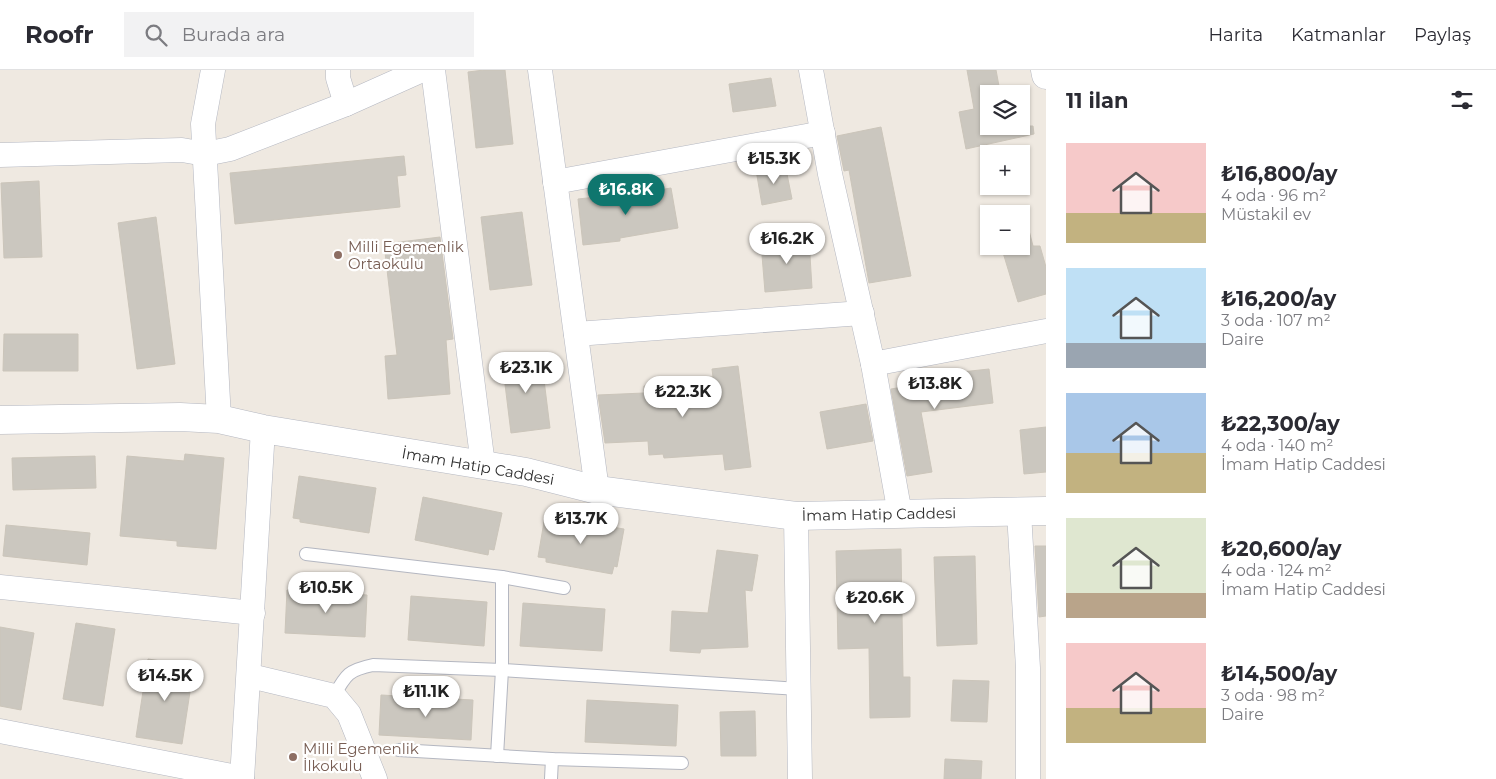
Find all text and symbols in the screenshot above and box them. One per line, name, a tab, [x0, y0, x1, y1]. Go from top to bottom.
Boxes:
search box	[124, 12, 474, 57]
text: Roofr	[25, 20, 94, 49]
icon: search	[142, 21, 170, 49]
text: Burada ara	[182, 23, 285, 46]
text: Harita	[1208, 24, 1263, 46]
text: Katmanlar	[1291, 24, 1386, 46]
text: Paylaş	[1414, 24, 1471, 46]
map controls	[980, 85, 1030, 255]
button: layers	[980, 85, 1030, 135]
icon: filters	[1448, 86, 1476, 114]
text: 11 ilan	[1066, 88, 1129, 113]
pin: ₺15.3K	[733, 142, 815, 185]
button: +	[980, 145, 1030, 195]
text: ₺15.3K	[748, 149, 800, 168]
text: ₺16,800/ay	[1221, 161, 1338, 186]
icon: home	[1106, 163, 1166, 223]
pin: ₺16.8K	[585, 174, 667, 216]
text: ₺16.8K	[599, 180, 653, 199]
text: 4 oda · 96 m²	[1221, 186, 1326, 205]
button: −	[980, 205, 1030, 255]
text: Müstakil ev	[1221, 205, 1311, 224]
pin: ₺16.2K	[746, 222, 828, 265]
text: ₺16.2K	[760, 229, 814, 248]
place label: Milli Egemenlik Ortaokulu	[348, 237, 464, 273]
marker: Milli Egemenlik Ortaokulu	[332, 249, 344, 261]
text: ₺16,200/ay	[1221, 286, 1336, 311]
icon: home	[1106, 288, 1166, 348]
text: 3 oda · 107 m²	[1221, 311, 1331, 330]
text: Daire	[1221, 330, 1264, 349]
pin: ₺23.1K	[485, 352, 567, 394]
text: ₺23.1K	[500, 358, 552, 377]
pin: ₺13.8K	[894, 368, 976, 410]
text: ₺13.8K	[908, 374, 962, 393]
pin: ₺22.3K	[642, 376, 724, 418]
text: ₺22.3K	[655, 382, 711, 401]
text: ₺22,300/ay	[1221, 411, 1340, 436]
icon: home	[1106, 413, 1166, 473]
text: 4 oda · 140 m²	[1221, 436, 1334, 455]
street label: İmam Hatip Caddesi	[400, 443, 556, 489]
text: İmam Hatip Caddesi	[1221, 455, 1386, 474]
pin: ₺13.7K	[540, 502, 622, 545]
street label: İmam Hatip Caddesi	[802, 503, 956, 525]
text: ₺13.7K	[555, 509, 607, 528]
text: ₺20,600/ay	[1221, 536, 1342, 561]
icon: home	[1106, 538, 1166, 598]
text: 4 oda · 124 m²	[1221, 561, 1332, 580]
pin: ₺10.5K	[285, 572, 367, 614]
text: ₺10.5K	[299, 578, 353, 597]
text: İmam Hatip Caddesi	[1221, 580, 1386, 599]
pin: ₺20.6K	[834, 582, 916, 624]
text: ₺20.6K	[846, 588, 904, 607]
pin: ₺14.5K	[124, 660, 206, 702]
text: ₺14,500/ay	[1221, 661, 1337, 686]
icon: home	[1106, 663, 1166, 723]
text: ₺14.5K	[138, 666, 192, 685]
pin: ₺11.1K	[385, 676, 467, 718]
text: ₺11.1K	[403, 682, 449, 701]
text: 3 oda · 98 m²	[1221, 686, 1325, 705]
text: Daire	[1221, 705, 1264, 724]
place label: Milli Egemenlik İlkokulu	[303, 739, 419, 775]
marker: Milli Egemenlik İlkokulu	[287, 751, 299, 763]

